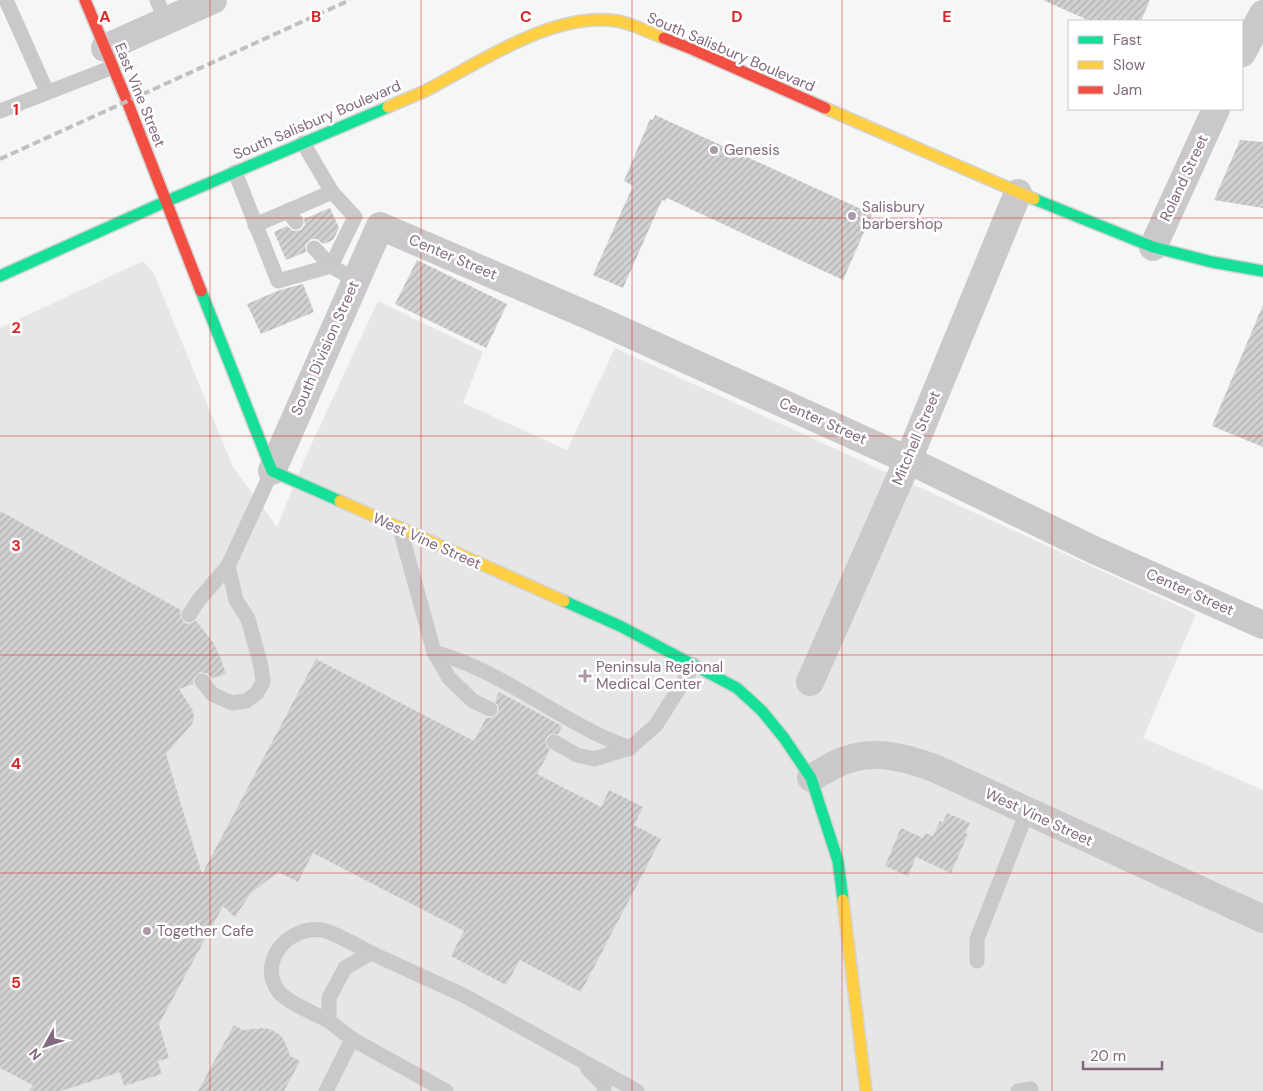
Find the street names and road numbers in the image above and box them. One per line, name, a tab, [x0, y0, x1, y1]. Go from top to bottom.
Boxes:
street label: South Salisbury Boulevard	[644, 8, 818, 96]
street label: East Vine Street	[110, 40, 170, 150]
street label: South Salisbury Boulevard	[230, 76, 404, 164]
street label: Roland Street	[1155, 131, 1213, 225]
street label: Center Street	[406, 229, 500, 285]
street label: South Division Street	[286, 277, 364, 418]
street label: Mitchell Street	[887, 388, 945, 488]
street label: Center Street	[776, 393, 870, 449]
street label: West Vine Street	[370, 508, 484, 574]
street label: Center Street	[1143, 564, 1237, 620]
street label: West Vine Street	[982, 783, 1096, 851]

